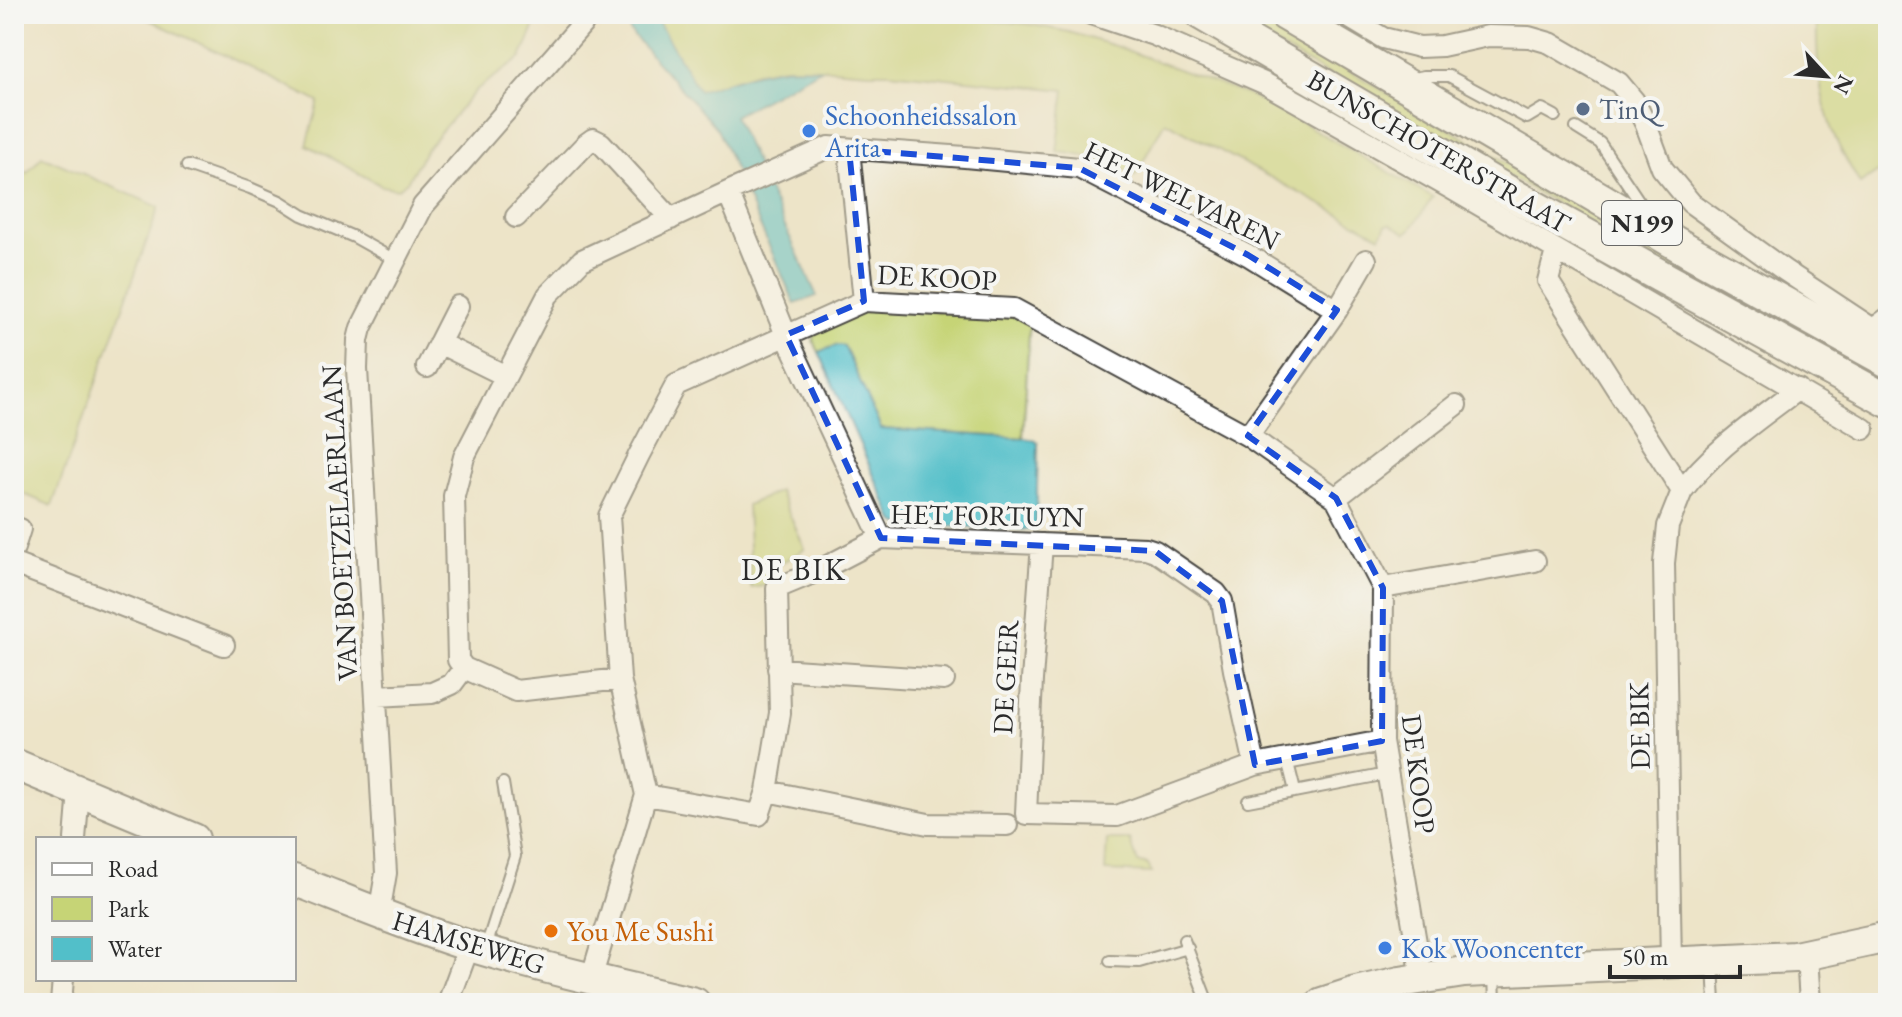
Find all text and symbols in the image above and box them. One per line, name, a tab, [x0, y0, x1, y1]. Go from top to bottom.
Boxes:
north arrow	[1786, 36, 1866, 116]
street label: BUNSCHOTERSTRAAT	[1301, 61, 1577, 241]
text: N	[1827, 70, 1860, 99]
place label: TinQ	[1599, 91, 1664, 127]
place label: Schoonheidssalon Arita	[824, 97, 1018, 165]
marker: TinQ	[1574, 100, 1592, 118]
marker: Schoonheidssalon Arita	[800, 122, 818, 140]
street label: HET WELVAREN	[1078, 132, 1286, 258]
road number: N199	[1602, 201, 1682, 245]
street label: DE KOOP	[876, 256, 998, 298]
street label: VAN BOETZELAERLAAN	[313, 364, 365, 682]
street label: HET FORTUYN	[890, 495, 1084, 535]
district label: DE BIK	[741, 550, 847, 589]
street label: DE GEER	[984, 618, 1026, 735]
street label: DE BIK	[1620, 681, 1658, 770]
street label: DE KOOP	[1394, 712, 1444, 836]
legend	[36, 837, 296, 981]
text: Road	[108, 853, 159, 884]
text: Park	[108, 893, 150, 924]
street label: HAMSEWEG	[388, 902, 550, 982]
place label: You Me Sushi	[567, 913, 714, 949]
marker: You Me Sushi	[542, 922, 560, 940]
scale bar	[1610, 929, 1740, 979]
place label: Kok Wooncenter	[1401, 930, 1584, 966]
text: Water	[108, 933, 162, 964]
marker: Kok Wooncenter	[1376, 939, 1394, 957]
text: 50 m	[1622, 941, 1669, 972]

